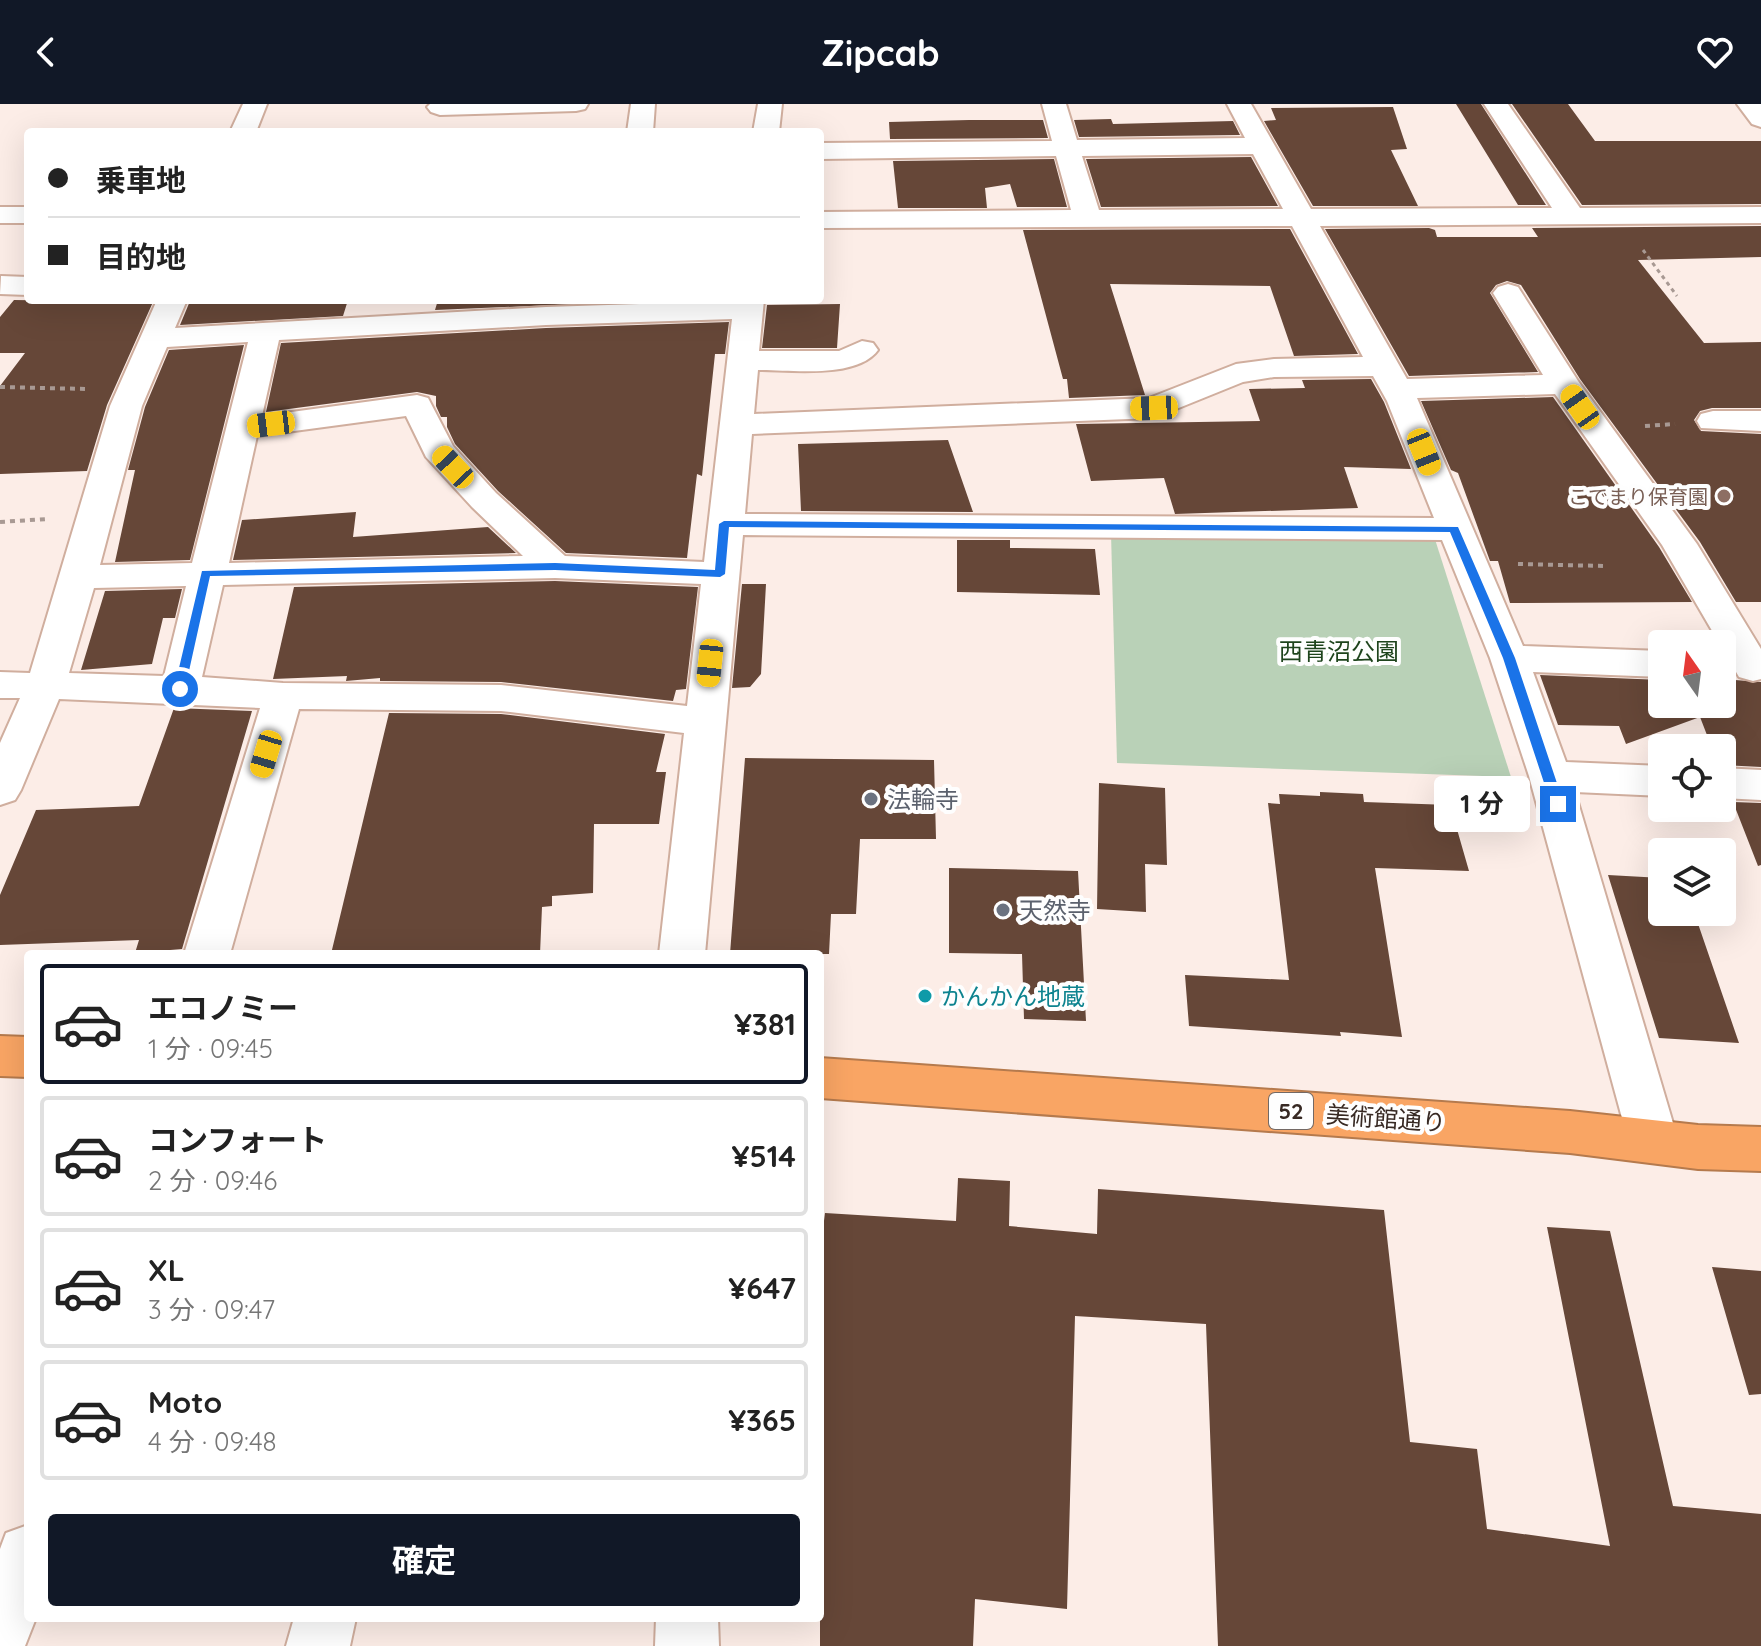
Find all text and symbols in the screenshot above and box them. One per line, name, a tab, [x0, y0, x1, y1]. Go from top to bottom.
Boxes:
icon: back	[24, 30, 68, 74]
text: Zipcab	[821, 30, 940, 75]
icon: heart	[1693, 30, 1737, 74]
text: 乗車地	[96, 161, 186, 199]
text: 目的地	[96, 238, 186, 276]
car	[1556, 380, 1604, 434]
car	[1130, 395, 1178, 421]
car	[246, 409, 296, 439]
car	[1404, 425, 1444, 479]
car	[428, 441, 478, 493]
place label: こでまり保育園	[1568, 484, 1708, 509]
marker: こでまり保育園	[1715, 487, 1733, 505]
north arrow	[1648, 630, 1736, 718]
map controls	[1648, 630, 1736, 926]
park label: 西青沼公園	[1279, 636, 1399, 666]
car	[696, 638, 724, 688]
route start	[162, 671, 198, 707]
car	[248, 728, 284, 780]
button: locate	[1648, 734, 1736, 822]
callout: 1 分	[1434, 776, 1530, 832]
place label: 法輪寺	[887, 784, 959, 814]
route end	[1540, 786, 1576, 822]
text: 1 分	[1460, 787, 1504, 820]
marker: 法輪寺	[862, 790, 880, 808]
button: layers	[1648, 838, 1736, 926]
place label: 天然寺	[1019, 895, 1091, 925]
marker: 天然寺	[994, 901, 1012, 919]
place label: かんかん地蔵	[941, 981, 1085, 1011]
marker: かんかん地蔵	[916, 987, 934, 1005]
icon: car	[52, 988, 124, 1060]
text: エコノミー	[148, 989, 298, 1027]
text: ¥381	[734, 1005, 796, 1043]
text: 1 分 · 09:45	[148, 1032, 273, 1065]
road number: 52	[1269, 1093, 1313, 1129]
street label: 美術館通り	[1325, 1099, 1447, 1137]
icon: car	[52, 1120, 124, 1192]
text: コンフォート	[148, 1121, 327, 1159]
text: ¥514	[732, 1137, 796, 1175]
text: 2 分 · 09:46	[148, 1164, 277, 1197]
text: XL	[148, 1251, 185, 1289]
icon: car	[52, 1252, 124, 1324]
text: ¥647	[728, 1269, 796, 1307]
text: 3 分 · 09:47	[148, 1293, 275, 1326]
text: Moto	[148, 1383, 222, 1421]
icon: car	[52, 1384, 124, 1456]
text: ¥365	[728, 1401, 796, 1439]
text: 4 分 · 09:48	[148, 1425, 277, 1458]
button: 確定	[48, 1514, 800, 1606]

